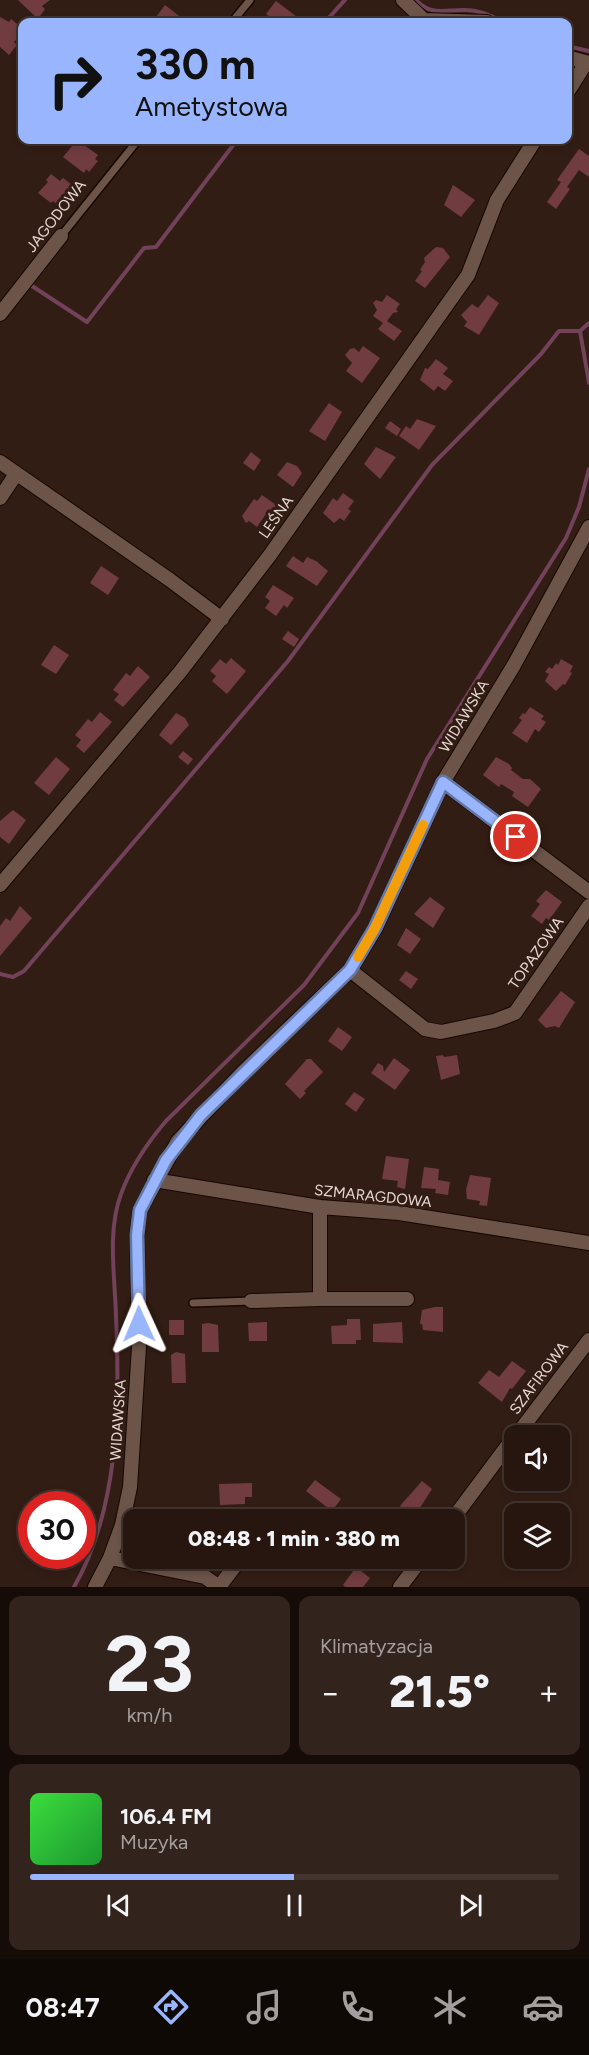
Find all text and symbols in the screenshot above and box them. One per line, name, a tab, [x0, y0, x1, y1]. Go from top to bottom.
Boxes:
text: 330 m	[135, 39, 256, 90]
icon: right	[36, 42, 114, 120]
text: Ametystowa	[135, 90, 288, 123]
street label: JAGODOWA	[22, 176, 90, 256]
street label: LEŚNA	[255, 492, 297, 542]
street label: WIDAWSKA	[435, 676, 493, 756]
pin	[490, 811, 541, 862]
icon: arrive	[499, 820, 532, 853]
street label: TOPAZOWA	[505, 913, 567, 993]
street label: SZMARAGDOWA	[313, 1181, 433, 1211]
position arrow	[107, 1292, 171, 1356]
street label: SZAFIROWA	[506, 1338, 572, 1418]
street label: WIDAWSKA	[106, 1379, 130, 1461]
map controls	[504, 1425, 570, 1569]
button: sound	[504, 1425, 570, 1491]
speed limit sign: 30	[18, 1491, 96, 1569]
button: layers	[504, 1503, 570, 1569]
text: 08:48 · 1 min · 380 m	[188, 1525, 400, 1552]
text: 23	[105, 1617, 194, 1711]
text: Klimatyzacja	[320, 1634, 433, 1658]
text: 21.5°	[389, 1664, 490, 1718]
text: −	[320, 1673, 341, 1712]
text: +	[538, 1673, 559, 1712]
text: km/h	[127, 1703, 172, 1727]
text: 106.4 FM	[120, 1803, 212, 1830]
text: Muzyka	[120, 1830, 188, 1854]
icon: previous	[102, 1889, 135, 1922]
icon: pause	[278, 1889, 311, 1922]
icon: next	[454, 1889, 487, 1922]
icon: directions	[150, 1986, 192, 2028]
icon: music	[243, 1986, 285, 2028]
icon: phone	[336, 1986, 378, 2028]
icon: climate	[429, 1986, 471, 2028]
icon: car	[522, 1986, 564, 2028]
text: 08:47	[25, 1991, 100, 2024]

